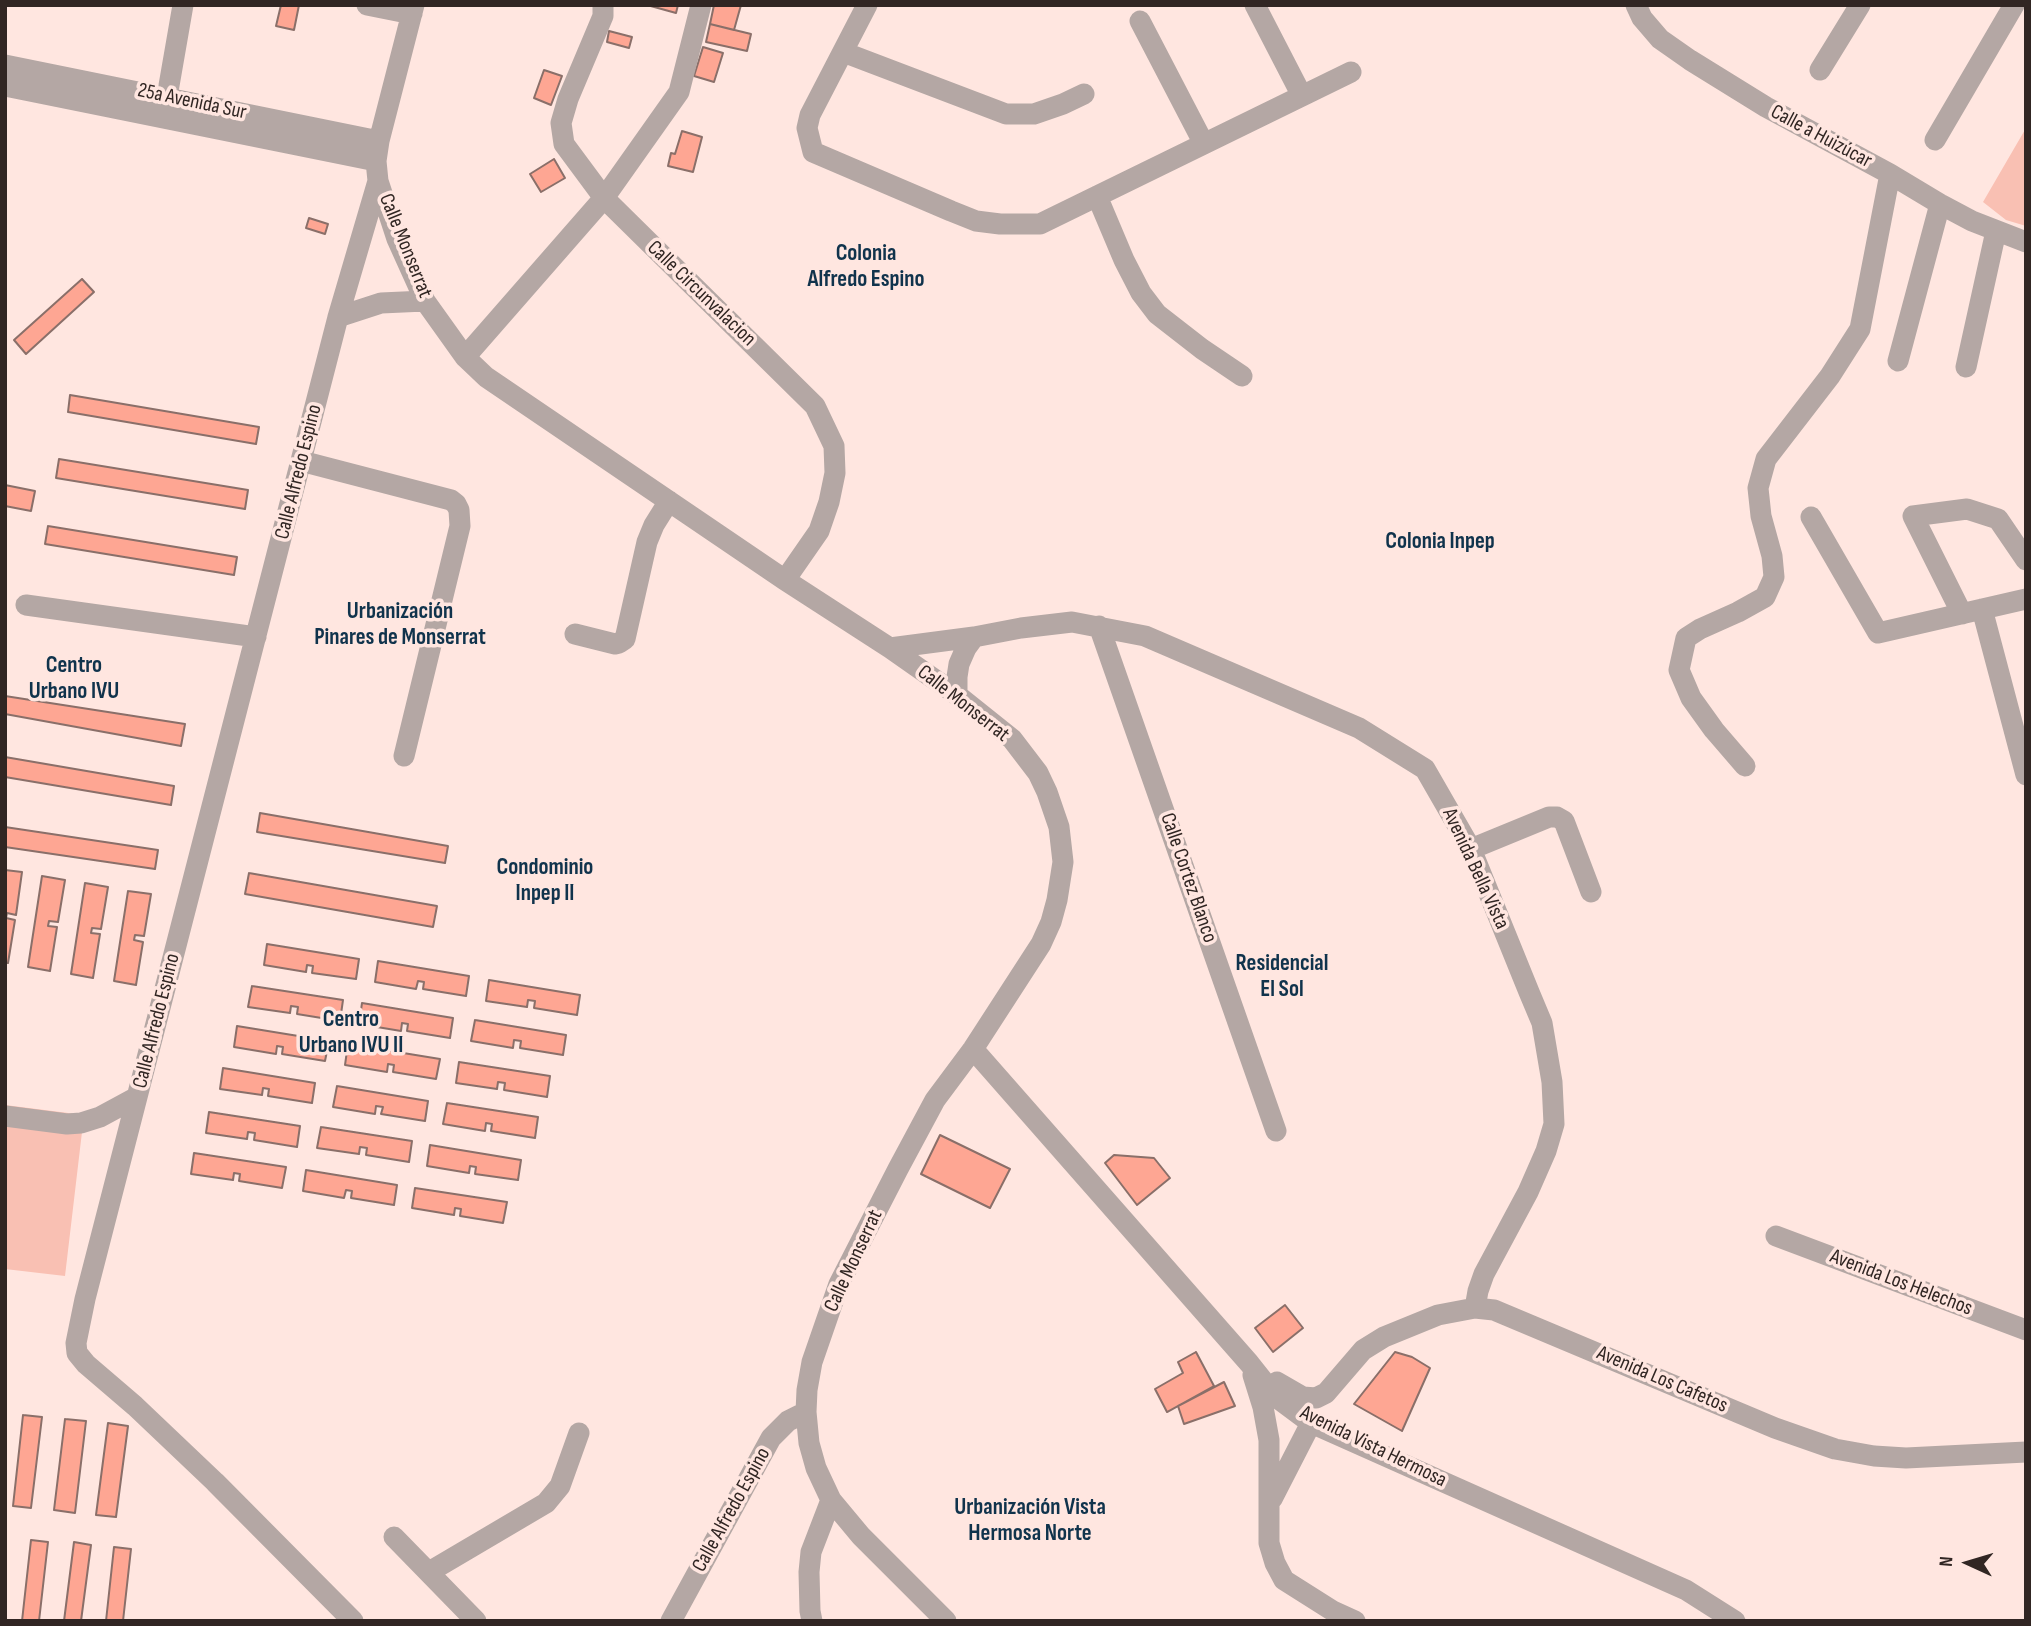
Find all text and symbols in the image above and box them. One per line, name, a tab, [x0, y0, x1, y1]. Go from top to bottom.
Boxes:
street label: 25a Avenida Sur	[135, 78, 249, 126]
street label: Calle a Huizúcar	[1766, 100, 1876, 174]
street label: Calle Monserrat	[373, 190, 437, 302]
street label: Calle Circunvalacion	[641, 236, 761, 352]
district label: Colonia Alfredo Espino	[807, 240, 925, 294]
street label: Calle Alfredo Espino	[270, 402, 328, 542]
district label: Colonia Inpep	[1385, 528, 1495, 556]
district label: Urbanización Pinares de Monserrat	[314, 598, 486, 652]
district label: Centro Urbano IVU	[29, 652, 119, 706]
street label: Calle Monserrat	[912, 660, 1014, 748]
street label: Avenida Bella Vista	[1436, 805, 1514, 933]
street label: Calle Cortez Blanco	[1154, 810, 1222, 946]
district label: Condominio Inpep II	[497, 854, 593, 908]
district label: Residencial El Sol	[1236, 950, 1328, 1004]
street label: Calle Alfredo Espino	[128, 951, 186, 1091]
district label: Centro Urbano IVU II	[299, 1006, 403, 1060]
street label: Calle Monserrat	[819, 1206, 889, 1316]
street label: Avenida Los Helechos	[1826, 1244, 1976, 1322]
street label: Avenida Los Cafetos	[1593, 1341, 1731, 1419]
street label: Avenida Vista Hermosa	[1296, 1401, 1450, 1493]
street label: Calle Alfredo Espino	[687, 1443, 777, 1577]
district label: Urbanización Vista Hermosa Norte	[954, 1494, 1106, 1548]
north arrow	[1933, 1528, 2003, 1598]
text: N	[1935, 1556, 1958, 1567]

